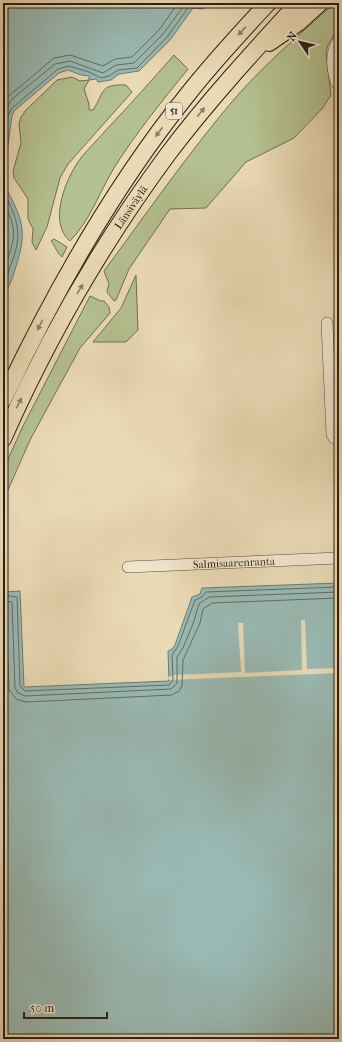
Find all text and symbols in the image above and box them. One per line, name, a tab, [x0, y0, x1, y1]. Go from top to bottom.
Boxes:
north arrow	[280, 22, 320, 62]
one-way arrow	[237, 26, 246, 36]
text: N	[284, 29, 300, 44]
road number: 51	[166, 103, 182, 119]
one-way arrow	[197, 106, 206, 117]
one-way arrow	[155, 126, 163, 137]
street label: Länsiväylä	[111, 182, 150, 231]
one-way arrow	[77, 283, 84, 295]
one-way arrow	[36, 319, 43, 331]
one-way arrow	[16, 398, 22, 409]
street label: Salmisaarenranta	[193, 554, 276, 571]
scale bar	[24, 994, 107, 1020]
text: 50 m	[30, 1001, 54, 1015]

